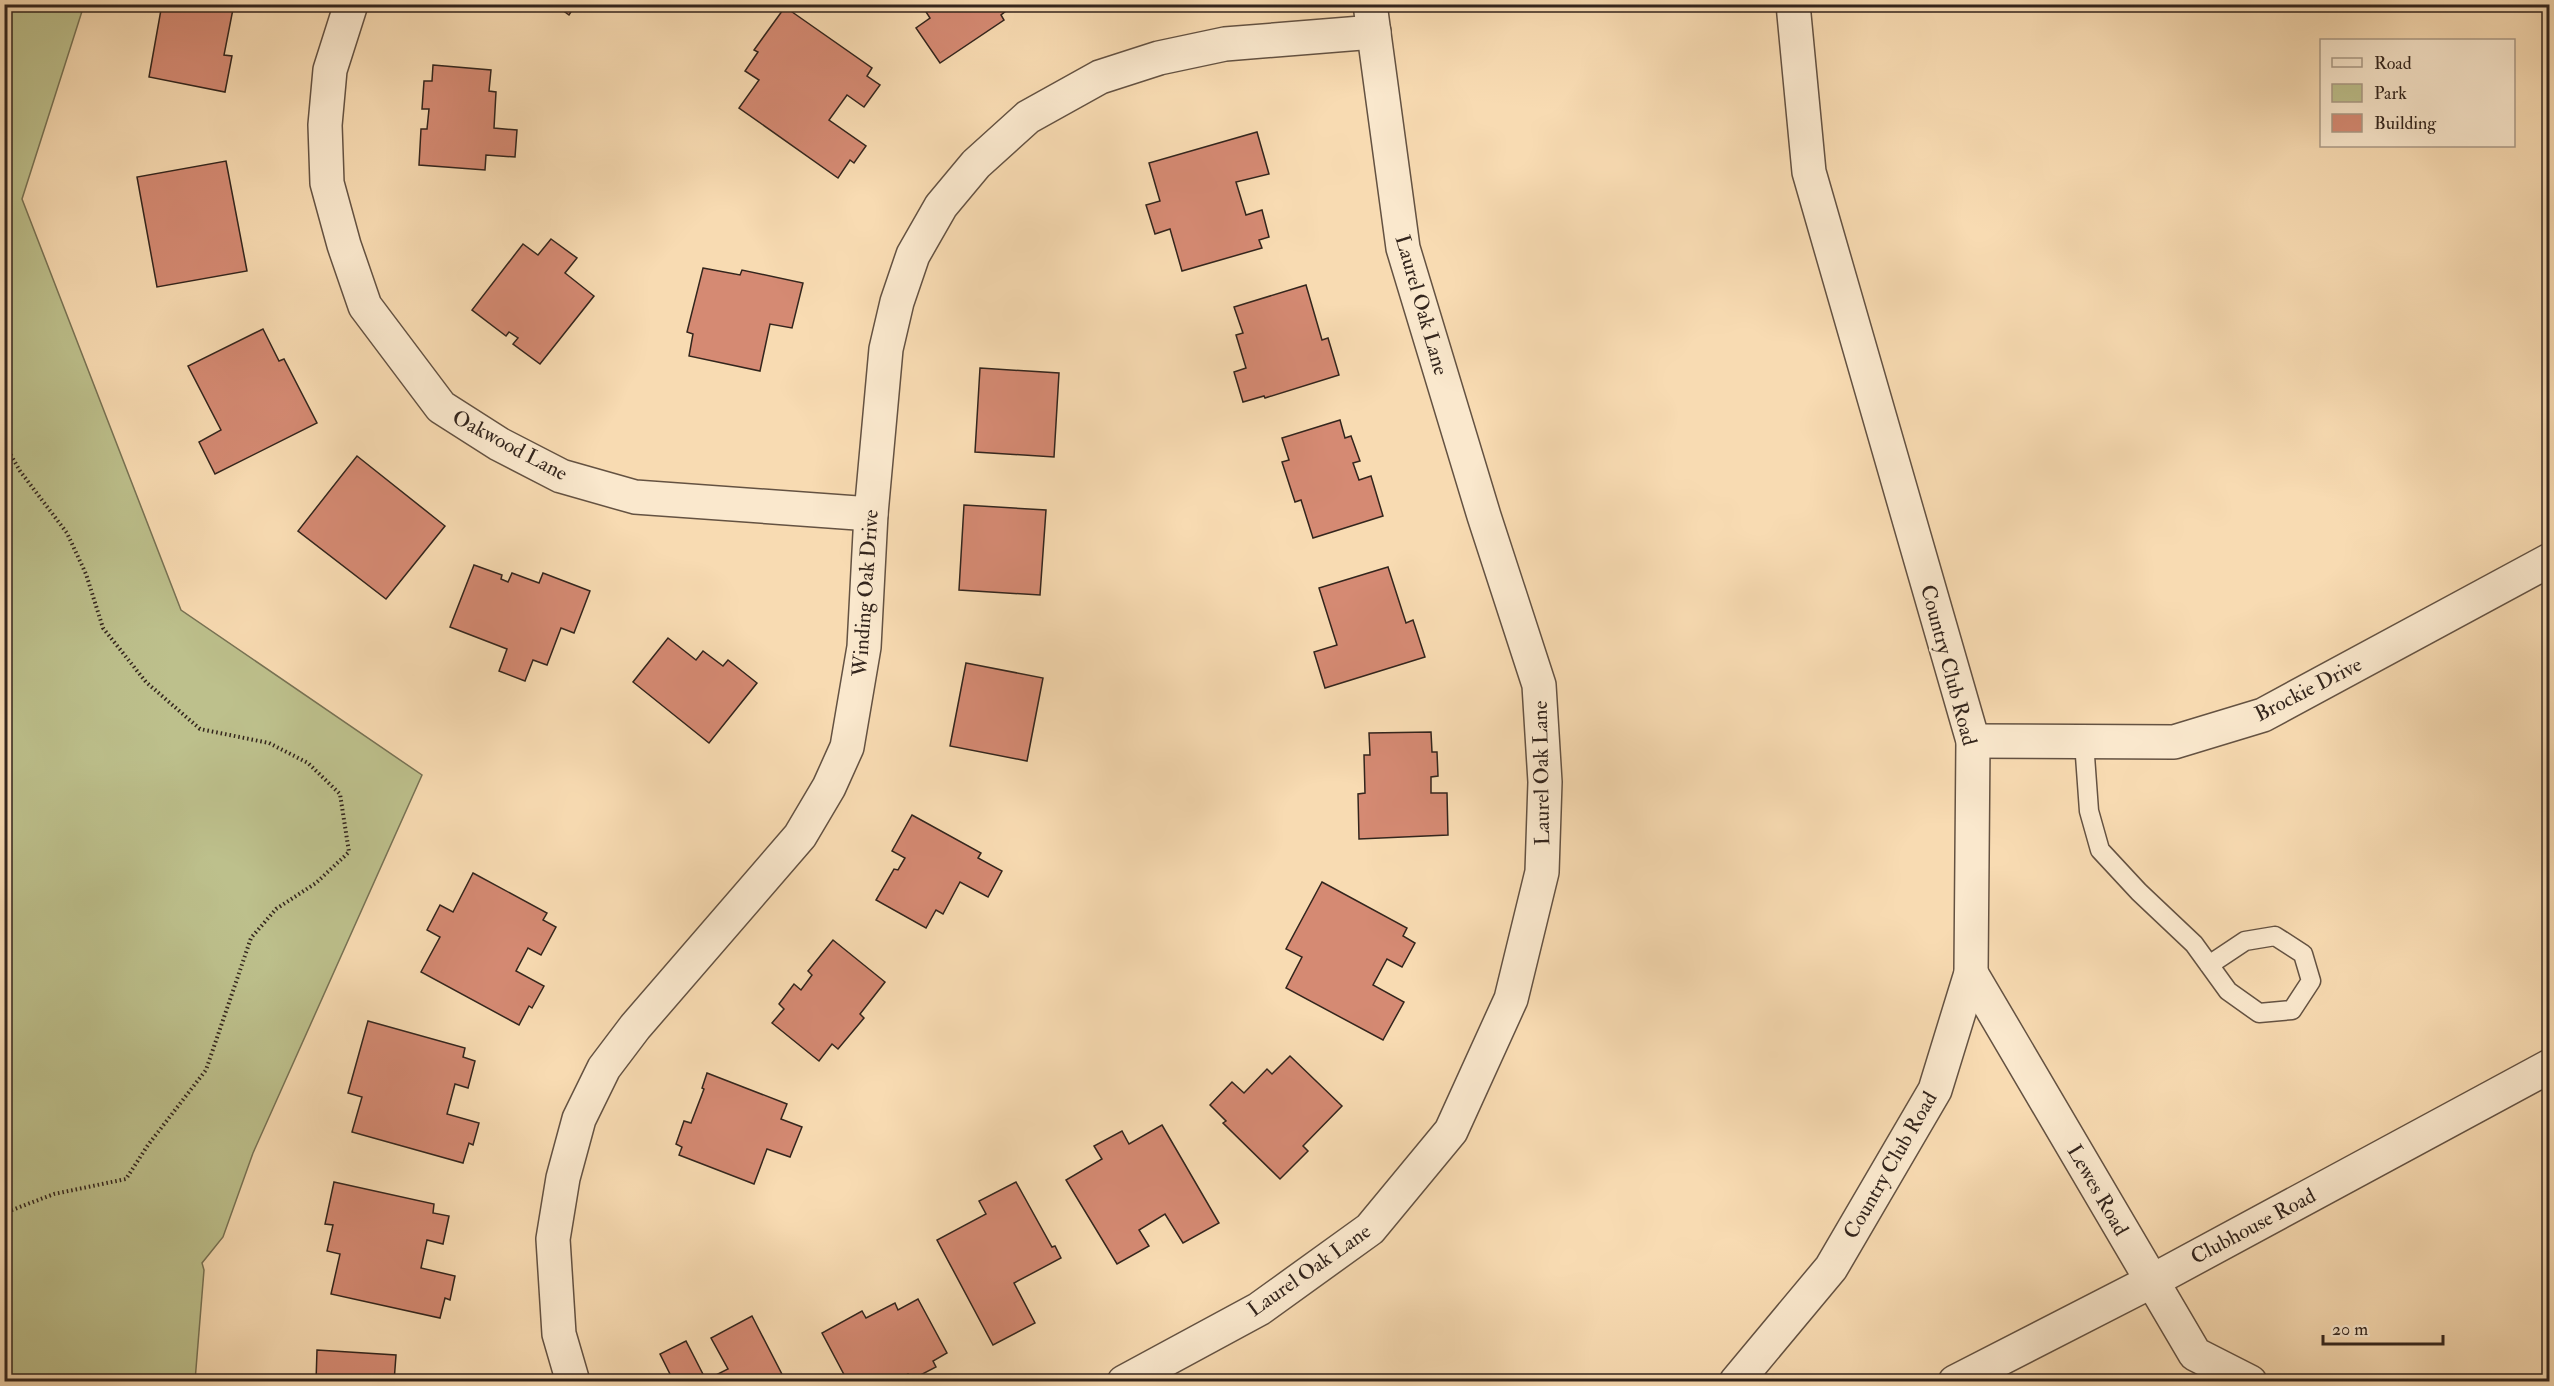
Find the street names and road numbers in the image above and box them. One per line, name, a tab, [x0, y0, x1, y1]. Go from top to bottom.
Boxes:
street label: Laurel Oak Lane	[1389, 232, 1455, 379]
street label: Oakwood Lane	[447, 404, 572, 487]
street label: Winding Oak Drive	[846, 508, 885, 679]
street label: Country Club Road	[1914, 582, 1983, 749]
street label: Brockie Drive	[2250, 651, 2367, 728]
street label: Laurel Oak Lane	[1527, 700, 1556, 846]
street label: Country Club Road	[1837, 1086, 1944, 1244]
street label: Lewes Road	[2061, 1140, 2135, 1241]
street label: Clubhouse Road	[2186, 1182, 2321, 1271]
street label: Laurel Oak Lane	[1242, 1218, 1376, 1323]

